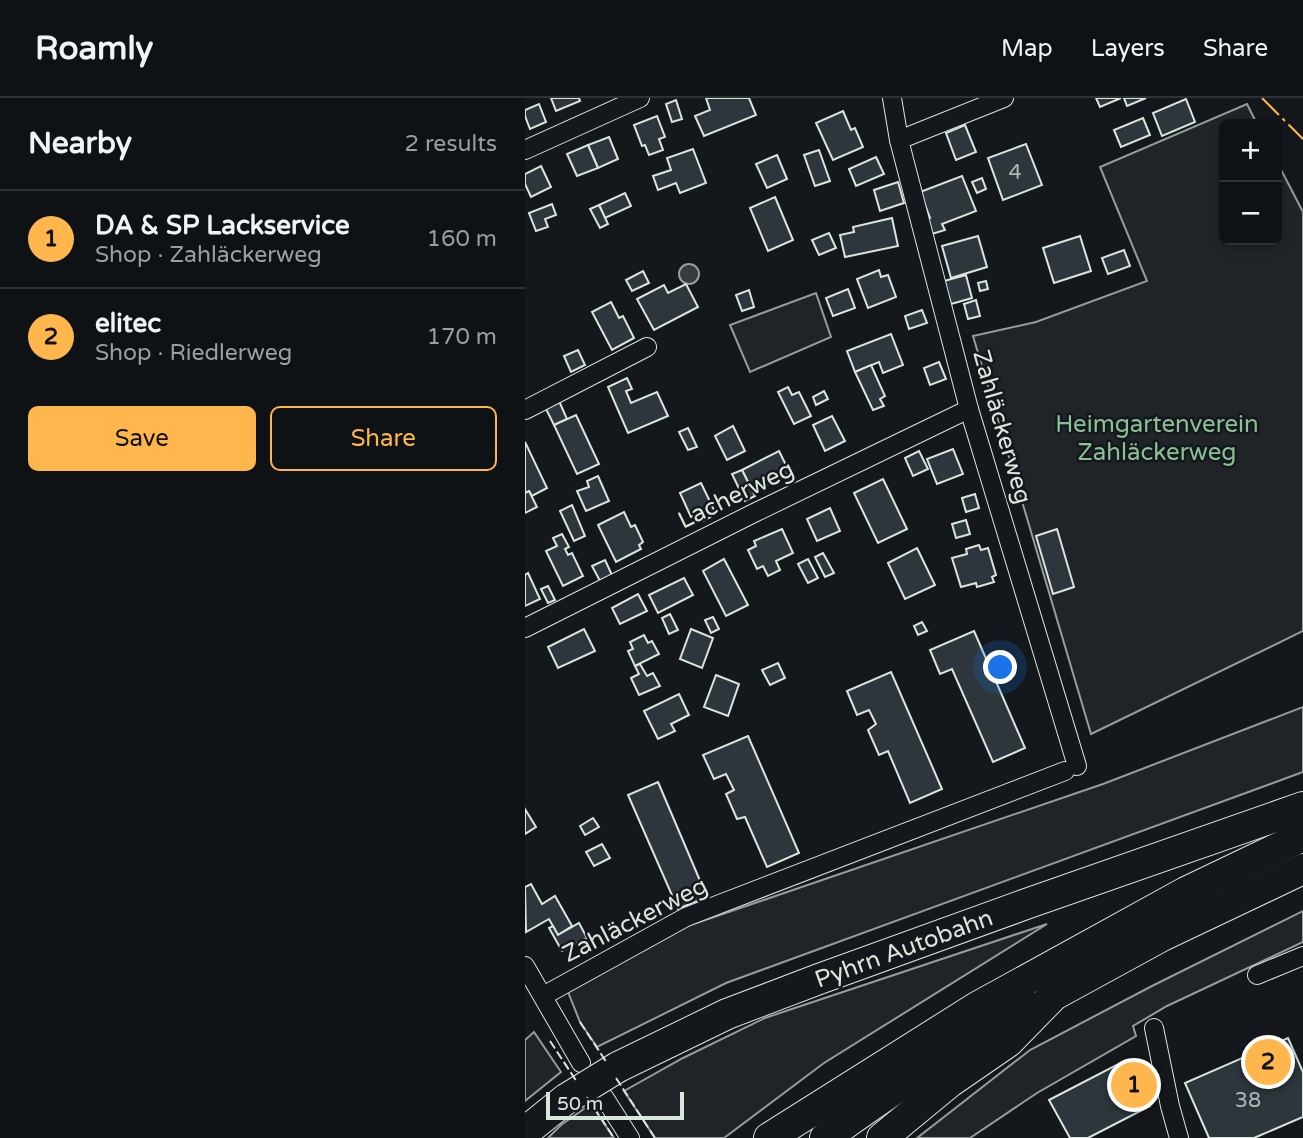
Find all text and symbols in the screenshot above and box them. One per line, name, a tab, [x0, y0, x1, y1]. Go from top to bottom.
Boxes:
text: Roamly	[35, 29, 153, 68]
text: Map	[1001, 34, 1053, 63]
text: Layers	[1091, 34, 1165, 63]
text: Share	[1203, 34, 1268, 63]
map controls	[1219, 119, 1282, 245]
button: +	[1219, 119, 1282, 182]
text: Nearby	[28, 125, 132, 162]
text: 2 results	[404, 130, 497, 158]
house number: 4	[1008, 160, 1022, 185]
button: −	[1219, 182, 1282, 245]
text: DA & SP Lackservice	[95, 210, 350, 241]
text: 1	[44, 225, 58, 253]
text: 160 m	[427, 225, 497, 253]
text: Shop · Zahläckerweg	[95, 241, 322, 269]
text: elitec	[95, 308, 161, 339]
text: 2	[44, 323, 58, 351]
text: 170 m	[427, 323, 497, 351]
text: Shop · Riedlerweg	[95, 339, 292, 367]
street label: Zahläckerweg	[966, 347, 1038, 507]
button: Save	[28, 406, 256, 471]
button: Share	[270, 406, 497, 471]
park label: Heimgartenverein Zahläckerweg	[1055, 410, 1259, 467]
street label: Lacherweg	[673, 455, 799, 535]
your location	[983, 650, 1017, 684]
street label: Zahläckerweg	[558, 871, 712, 969]
street label: Pyhrn Autobahn	[811, 903, 997, 995]
pin: 2	[1245, 1036, 1291, 1088]
pin: 1	[1111, 1059, 1157, 1111]
house number: 38	[1235, 1088, 1261, 1113]
scale bar	[546, 1089, 684, 1121]
text: 50 m	[557, 1093, 603, 1115]

